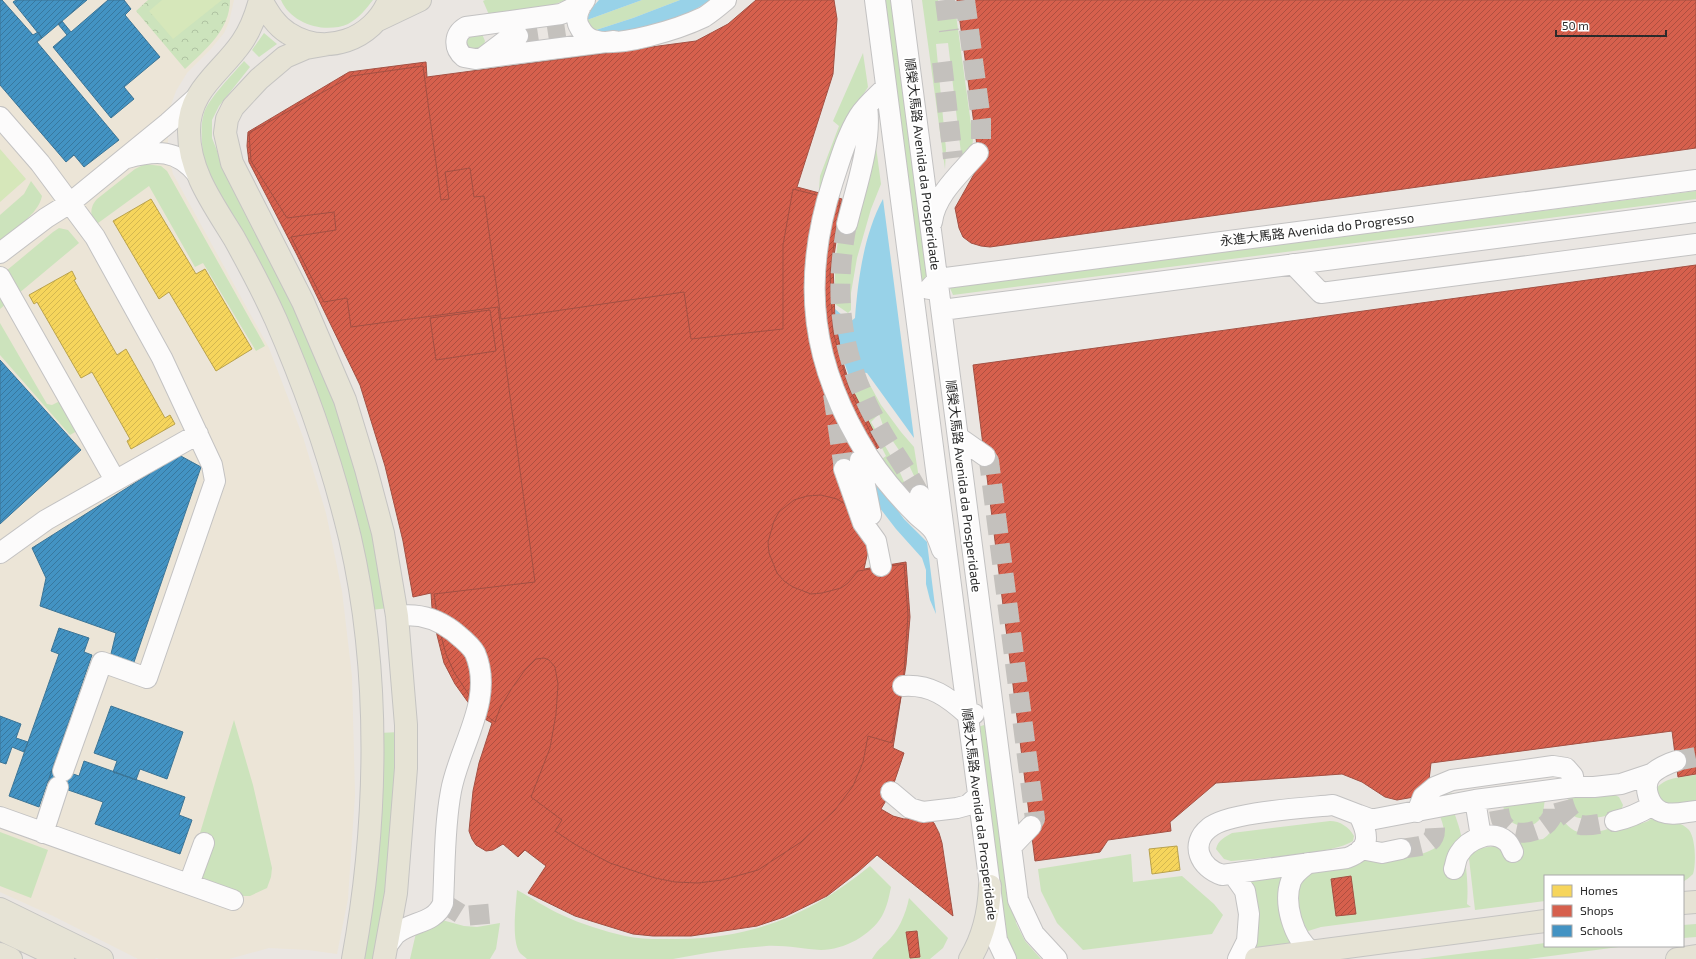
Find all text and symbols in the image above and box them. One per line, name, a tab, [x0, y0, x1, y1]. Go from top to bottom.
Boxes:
scale bar	[1556, 12, 1666, 38]
text: 50 m	[1562, 18, 1589, 32]
street label: 順榮大馬路 Avenida da Prosperidade	[902, 57, 944, 271]
street label: 永進大馬路 Avenida do Progresso	[1219, 209, 1415, 249]
street label: 順榮大馬路 Avenida da Prosperidade	[943, 379, 985, 593]
street label: 順榮大馬路 Avenida da Prosperidade	[959, 707, 1001, 921]
legend	[1544, 875, 1684, 947]
text: Homes	[1580, 883, 1618, 897]
text: Shops	[1580, 903, 1614, 917]
text: Schools	[1580, 923, 1623, 937]

